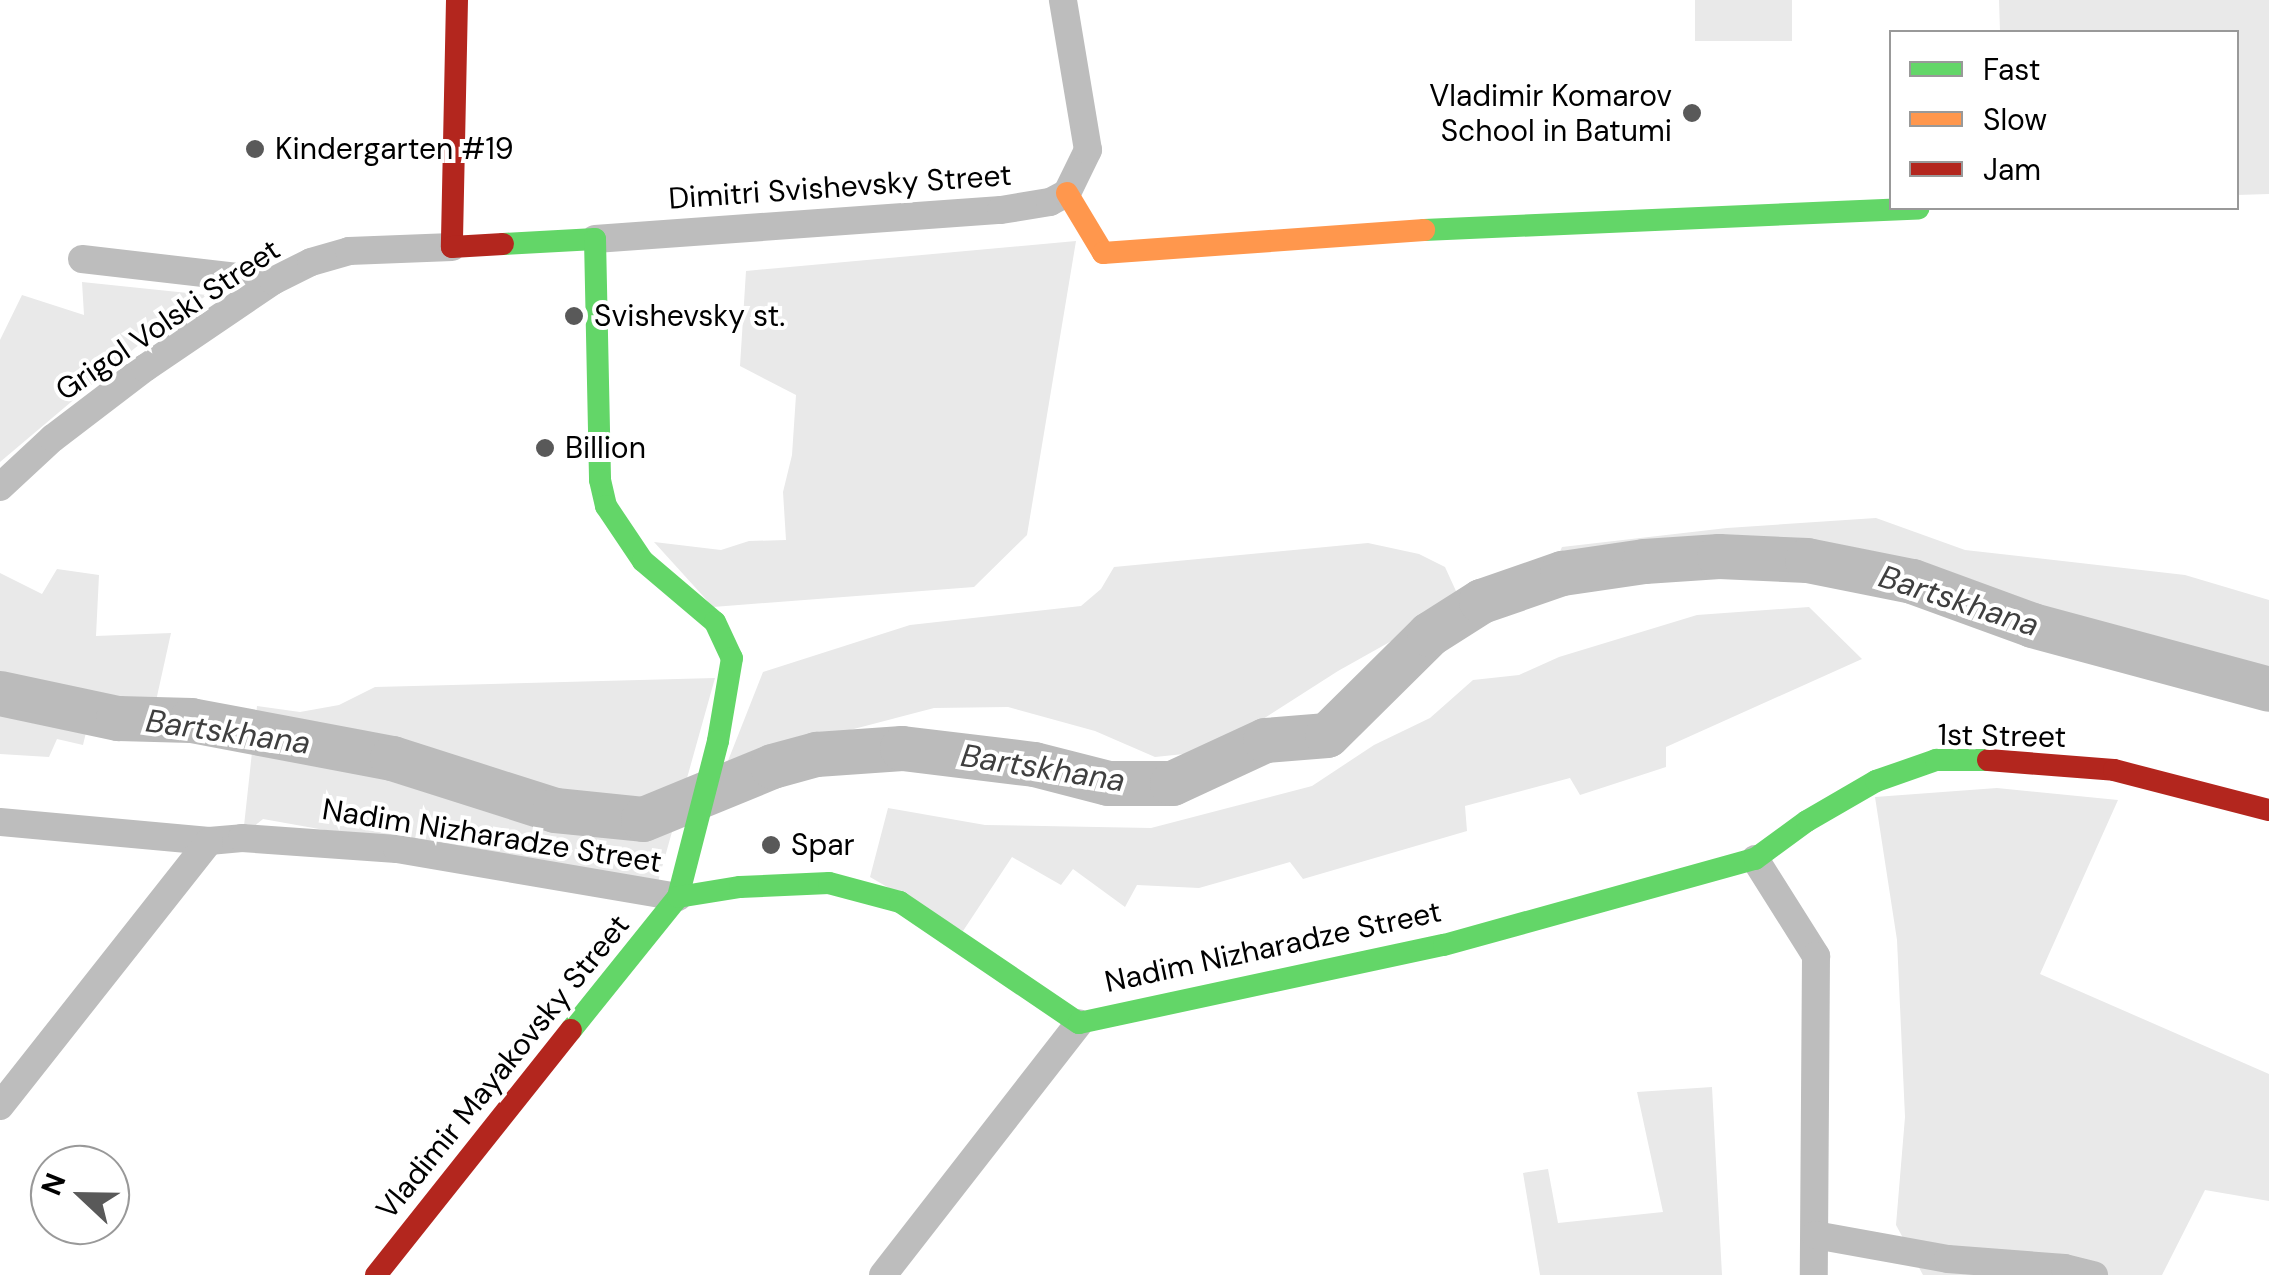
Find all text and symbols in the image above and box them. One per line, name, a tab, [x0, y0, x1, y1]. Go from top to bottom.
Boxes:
legend	[1889, 30, 2239, 210]
text: Fast	[1983, 50, 2041, 89]
place label: Vladimir Komarov School in Batumi	[1429, 78, 1672, 148]
text: Slow	[1983, 100, 2047, 139]
marker: Vladimir Komarov School in Batumi	[1681, 102, 1703, 124]
place label: Kindergarten #19	[275, 131, 514, 167]
marker: Kindergarten #19	[244, 138, 266, 160]
text: Jam	[1983, 150, 2041, 189]
street label: Dimitri Svishevsky Street	[667, 157, 1013, 217]
street label: Grigol Volski Street	[49, 232, 287, 408]
place label: Svishevsky st.	[594, 298, 785, 334]
marker: Svishevsky st.	[563, 305, 585, 327]
place label: Billion	[565, 430, 646, 466]
marker: Billion	[534, 437, 556, 459]
water label: Bartskhana	[1874, 557, 2044, 645]
water label: Bartskhana	[143, 701, 313, 763]
street label: 1st Street	[1937, 717, 2067, 755]
water label: Bartskhana	[958, 736, 1128, 800]
street label: Nadim Nizharadze Street	[320, 791, 664, 881]
place label: Spar	[791, 827, 855, 863]
marker: Spar	[760, 834, 782, 856]
street label: Nadim Nizharadze Street	[1101, 894, 1445, 1000]
street label: Vladimir Mayakovsky Street	[369, 908, 637, 1226]
north arrow	[30, 1145, 130, 1245]
text: N	[33, 1168, 75, 1201]

